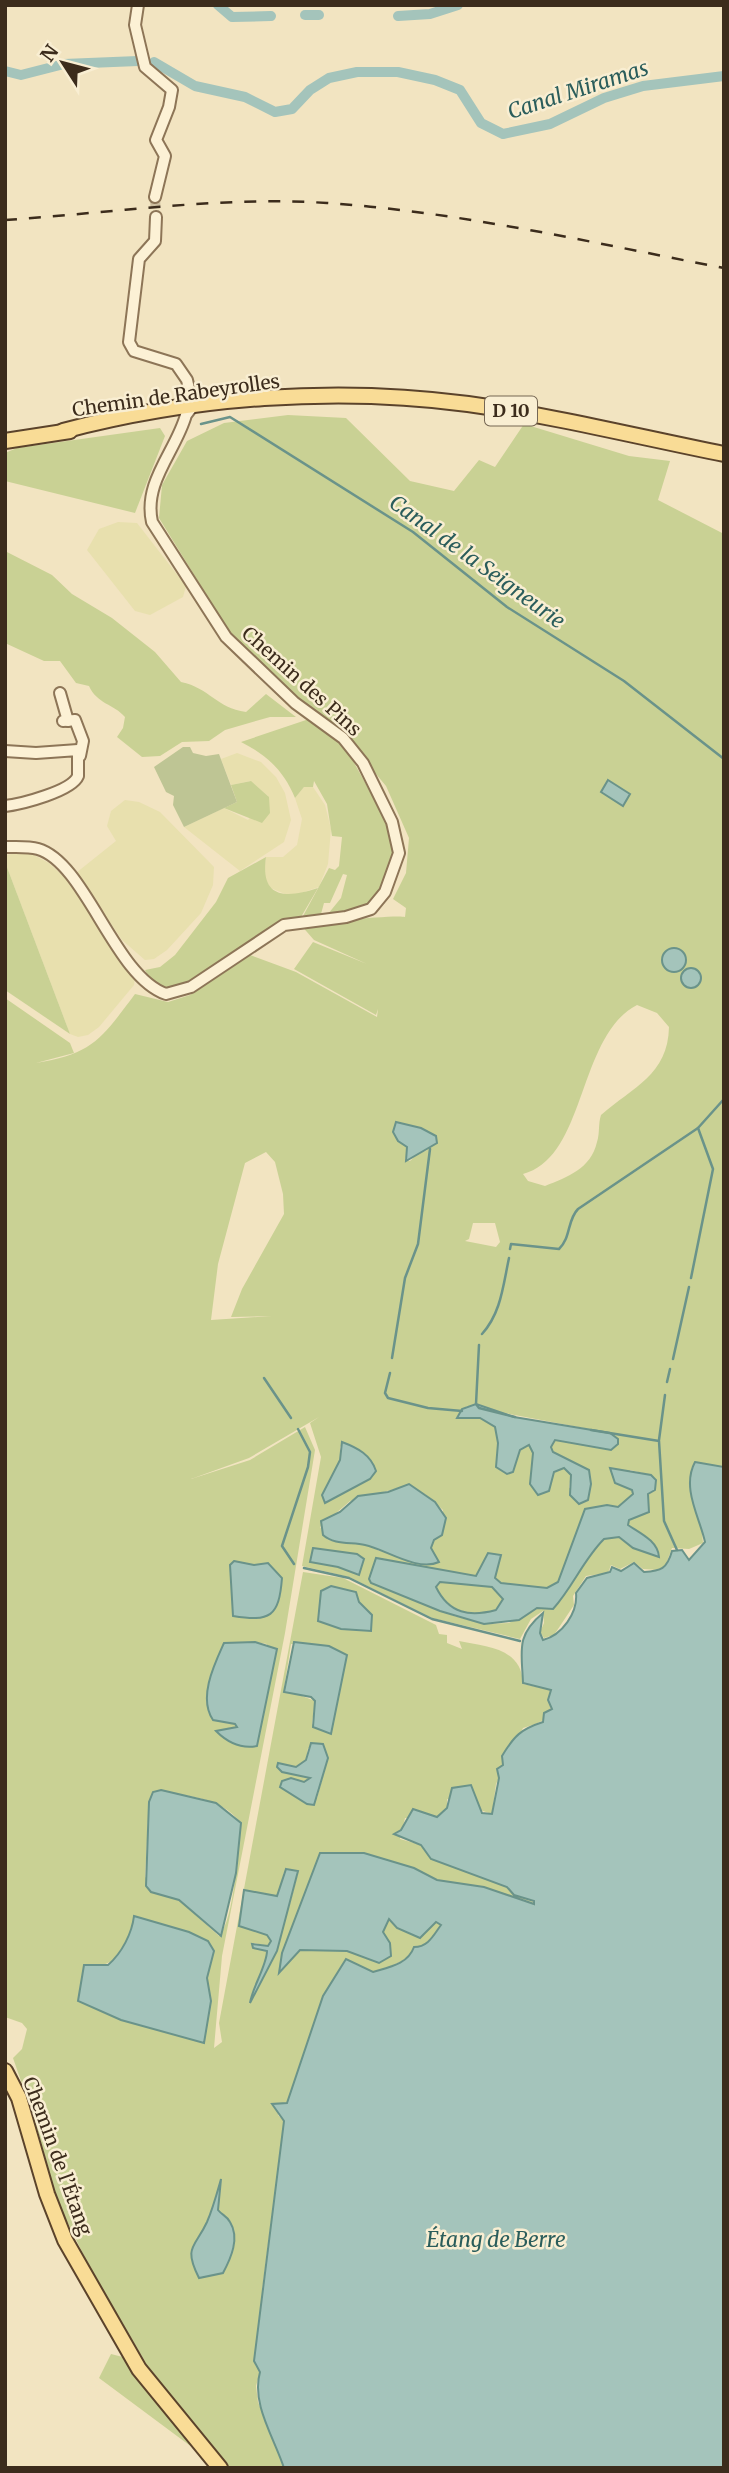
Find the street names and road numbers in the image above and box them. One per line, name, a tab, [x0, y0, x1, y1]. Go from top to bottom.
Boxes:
street label: Chemin de Rabeyrolles	[71, 369, 281, 421]
road number: D 10	[485, 396, 537, 426]
street label: Chemin des Pins	[237, 621, 367, 741]
street label: Chemin de l’Étang	[18, 2073, 98, 2239]

